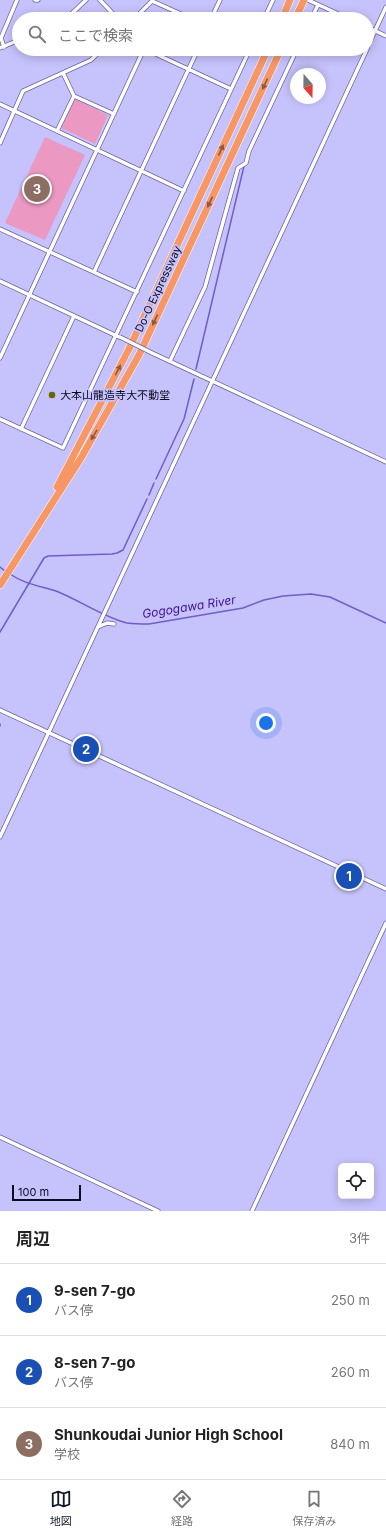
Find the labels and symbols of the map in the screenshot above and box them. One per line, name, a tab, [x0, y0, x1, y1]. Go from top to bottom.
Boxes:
north arrow	[290, 68, 326, 104]
one-way arrow	[262, 79, 268, 90]
one-way arrow	[218, 144, 224, 156]
pin: 3	[24, 174, 50, 204]
one-way arrow	[207, 197, 213, 208]
street label: Do-O Expressway	[132, 244, 184, 334]
one-way arrow	[152, 314, 158, 326]
one-way arrow	[115, 364, 121, 375]
place label: 大本山龍造寺大不動堂	[60, 388, 170, 402]
marker: 大本山龍造寺大不動堂	[47, 390, 57, 400]
one-way arrow	[91, 429, 98, 441]
water label: Gogogawa River	[141, 592, 237, 621]
your location	[256, 713, 276, 733]
pin: 2	[73, 734, 99, 764]
pin: 1	[336, 861, 362, 891]
scale bar	[12, 1183, 81, 1202]

